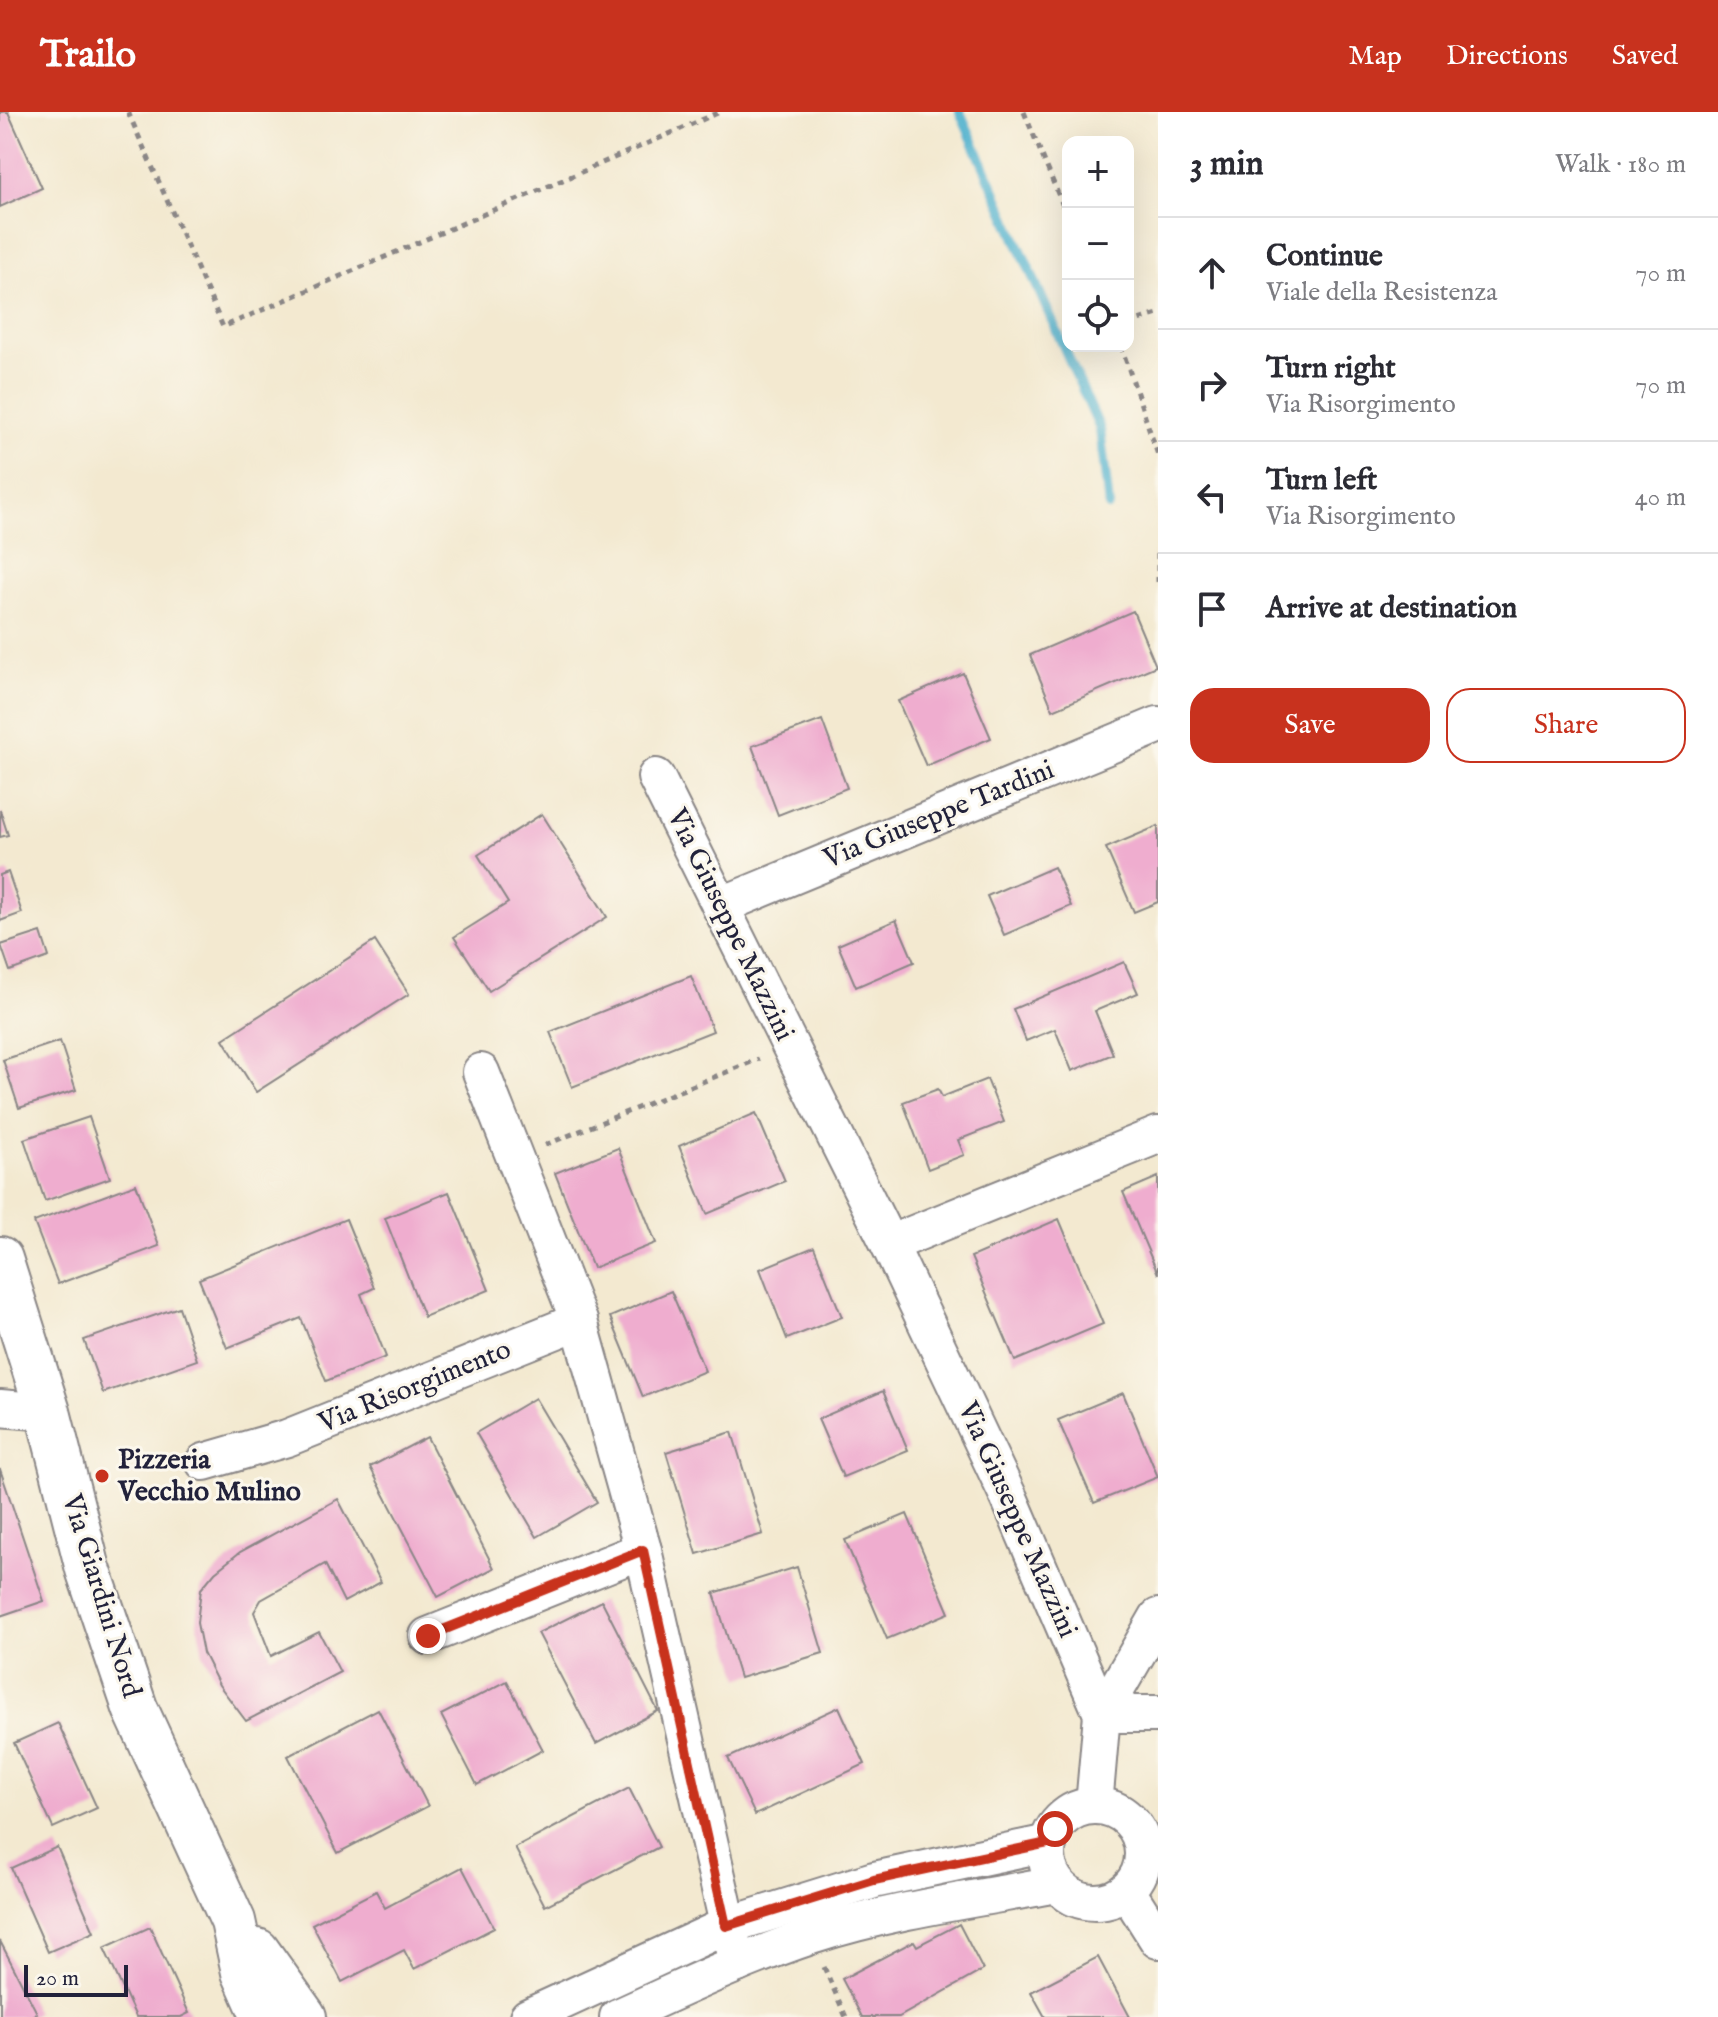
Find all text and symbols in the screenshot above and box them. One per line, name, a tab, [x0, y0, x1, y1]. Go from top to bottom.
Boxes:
text: Trailo	[40, 32, 136, 80]
text: Map	[1348, 39, 1402, 74]
text: Directions	[1446, 39, 1568, 74]
text: Saved	[1612, 39, 1678, 74]
map controls	[1062, 136, 1134, 352]
button: +	[1062, 136, 1134, 208]
text: 3 min	[1190, 143, 1264, 186]
text: Walk · 180 m	[1555, 148, 1686, 181]
button: −	[1062, 208, 1134, 280]
text: Continue	[1266, 238, 1383, 276]
icon: ahead	[1190, 251, 1234, 295]
text: 70 m	[1635, 257, 1686, 290]
text: Viale della Resistenza	[1266, 276, 1498, 309]
button: locate	[1062, 280, 1134, 352]
text: Turn right	[1266, 350, 1396, 388]
icon: right	[1190, 363, 1234, 407]
text: 70 m	[1635, 369, 1686, 402]
text: Via Risorgimento	[1266, 388, 1456, 421]
text: Turn left	[1266, 462, 1377, 500]
icon: left	[1190, 475, 1234, 519]
text: 40 m	[1635, 481, 1686, 514]
text: Via Risorgimento	[1266, 500, 1456, 533]
icon: arrive	[1190, 587, 1234, 631]
text: Arrive at destination	[1266, 590, 1517, 628]
button: Save	[1190, 688, 1430, 763]
button: Share	[1446, 688, 1686, 763]
street label: Via Giuseppe Tardini	[818, 753, 1059, 878]
street label: Via Giuseppe Mazzini	[658, 802, 801, 1047]
street label: Via Risorgimento	[313, 1333, 516, 1442]
street label: Via Giuseppe Mazzini	[949, 1396, 1085, 1643]
place label: Pizzeria Vecchio Mulino	[117, 1443, 301, 1510]
marker: Pizzeria Vecchio Mulino	[93, 1467, 111, 1485]
street label: Via Giardini Nord	[53, 1489, 149, 1702]
route end	[410, 1618, 446, 1654]
route start	[1037, 1811, 1073, 1847]
scale bar	[24, 1961, 128, 1997]
text: 20 m	[36, 1965, 79, 1993]

